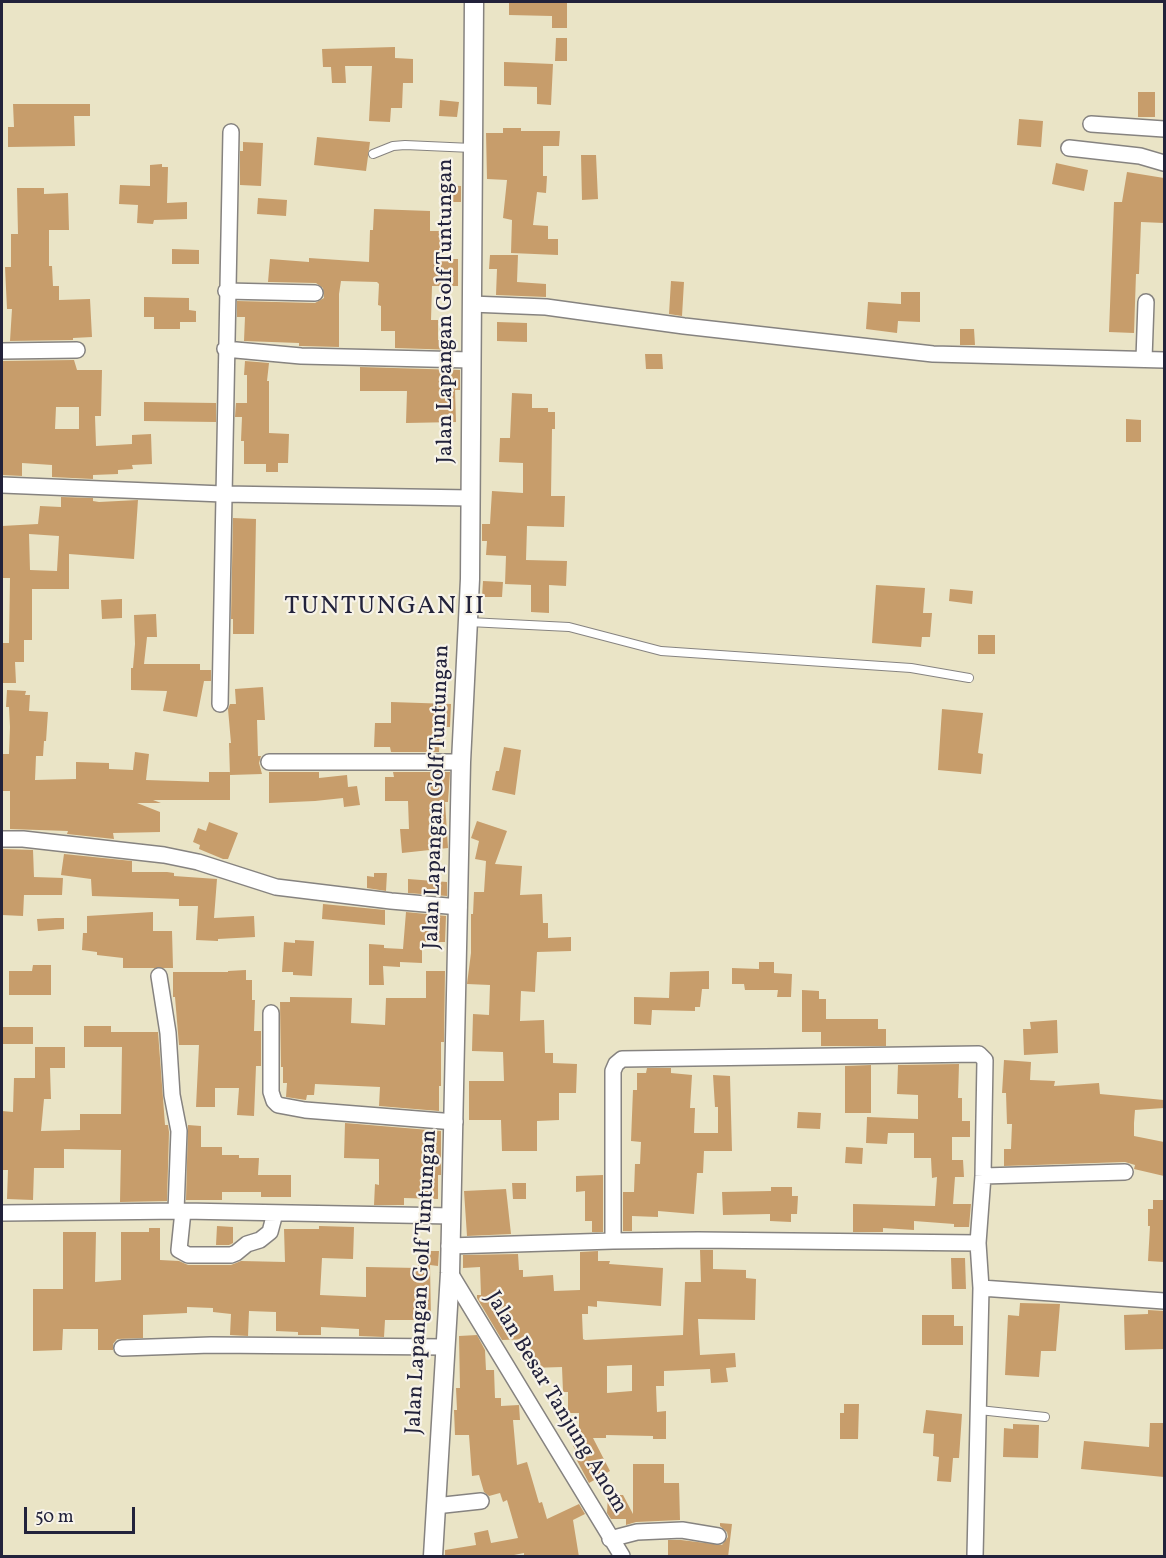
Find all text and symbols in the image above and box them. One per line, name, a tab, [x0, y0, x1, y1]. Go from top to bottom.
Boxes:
street label: Jalan Lapangan Golf Tuntungan	[434, 159, 460, 463]
district label: TUNTUNGAN II	[284, 592, 486, 624]
street label: Jalan Lapangan Golf Tuntungan	[419, 644, 457, 950]
street label: Jalan Lapangan Golf Tuntungan	[402, 1129, 444, 1435]
street label: Jalan Besar Tanjung Anom	[478, 1287, 632, 1519]
scale bar	[27, 1495, 138, 1533]
text: 50 m	[35, 1505, 74, 1530]

